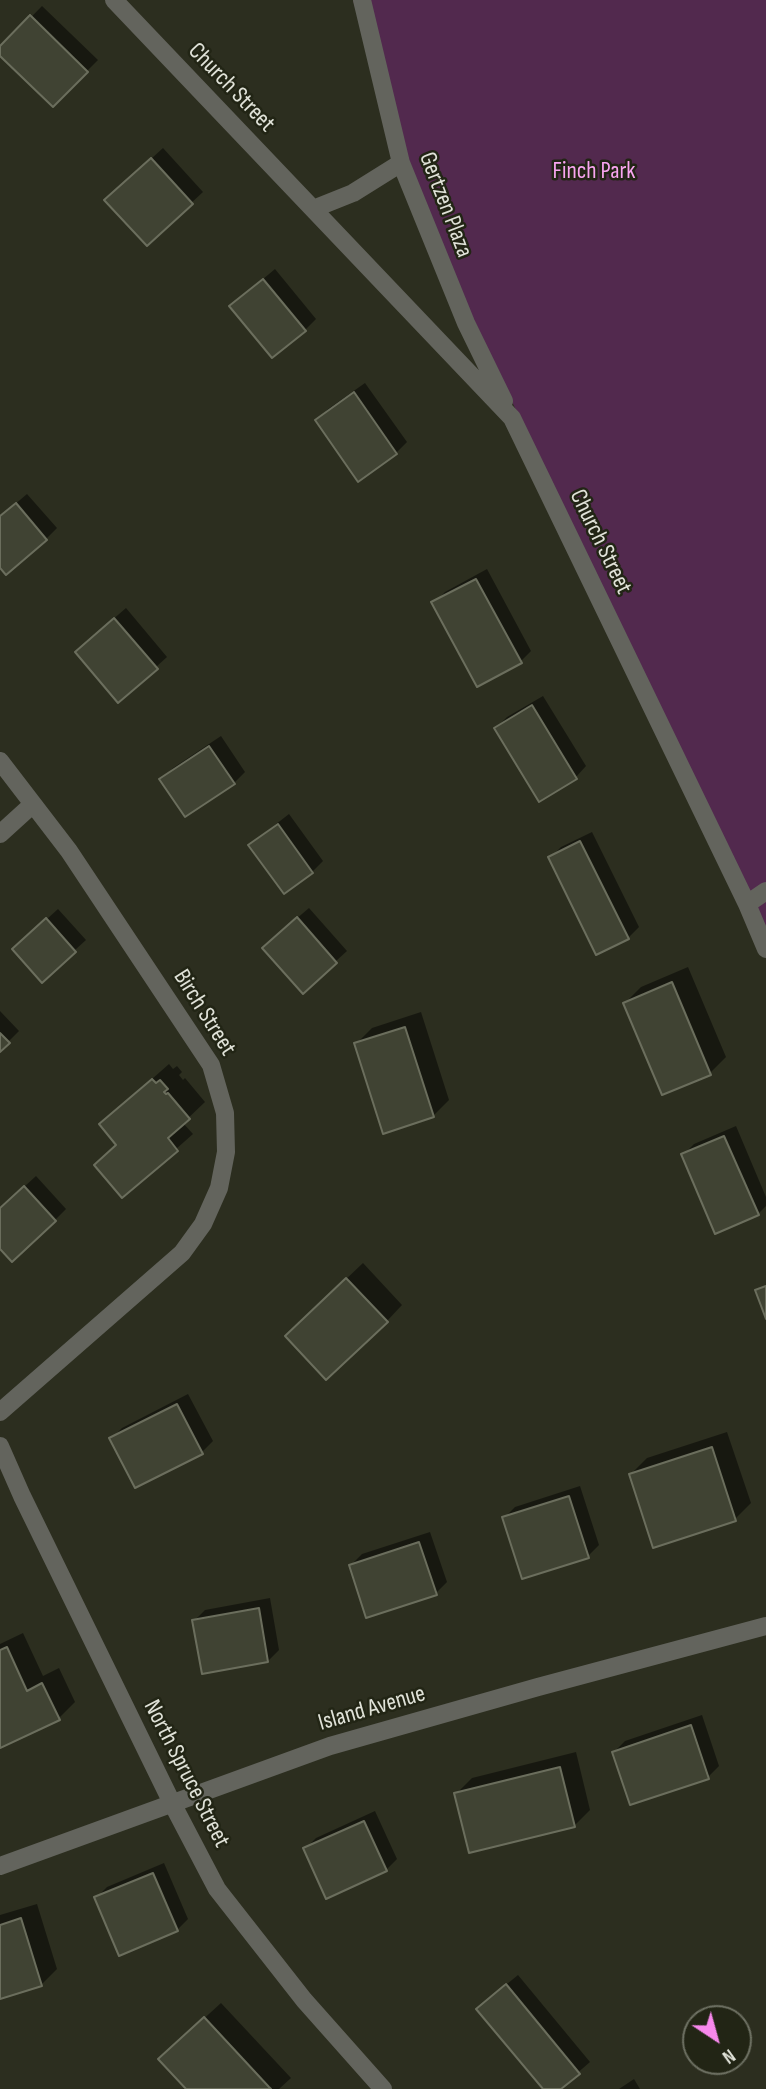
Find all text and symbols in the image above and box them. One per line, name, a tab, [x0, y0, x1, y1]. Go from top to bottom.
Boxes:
street label: Church Street	[181, 37, 281, 139]
street label: Gertzen Plaza	[412, 148, 478, 262]
park label: Finch Park	[553, 158, 635, 186]
street label: Church Street	[562, 485, 638, 599]
street label: Birch Street	[166, 965, 242, 1061]
street label: Island Avenue	[315, 1680, 429, 1738]
street label: North Spruce Street	[137, 1696, 235, 1852]
north arrow	[682, 2005, 752, 2075]
text: N	[718, 2043, 739, 2068]

